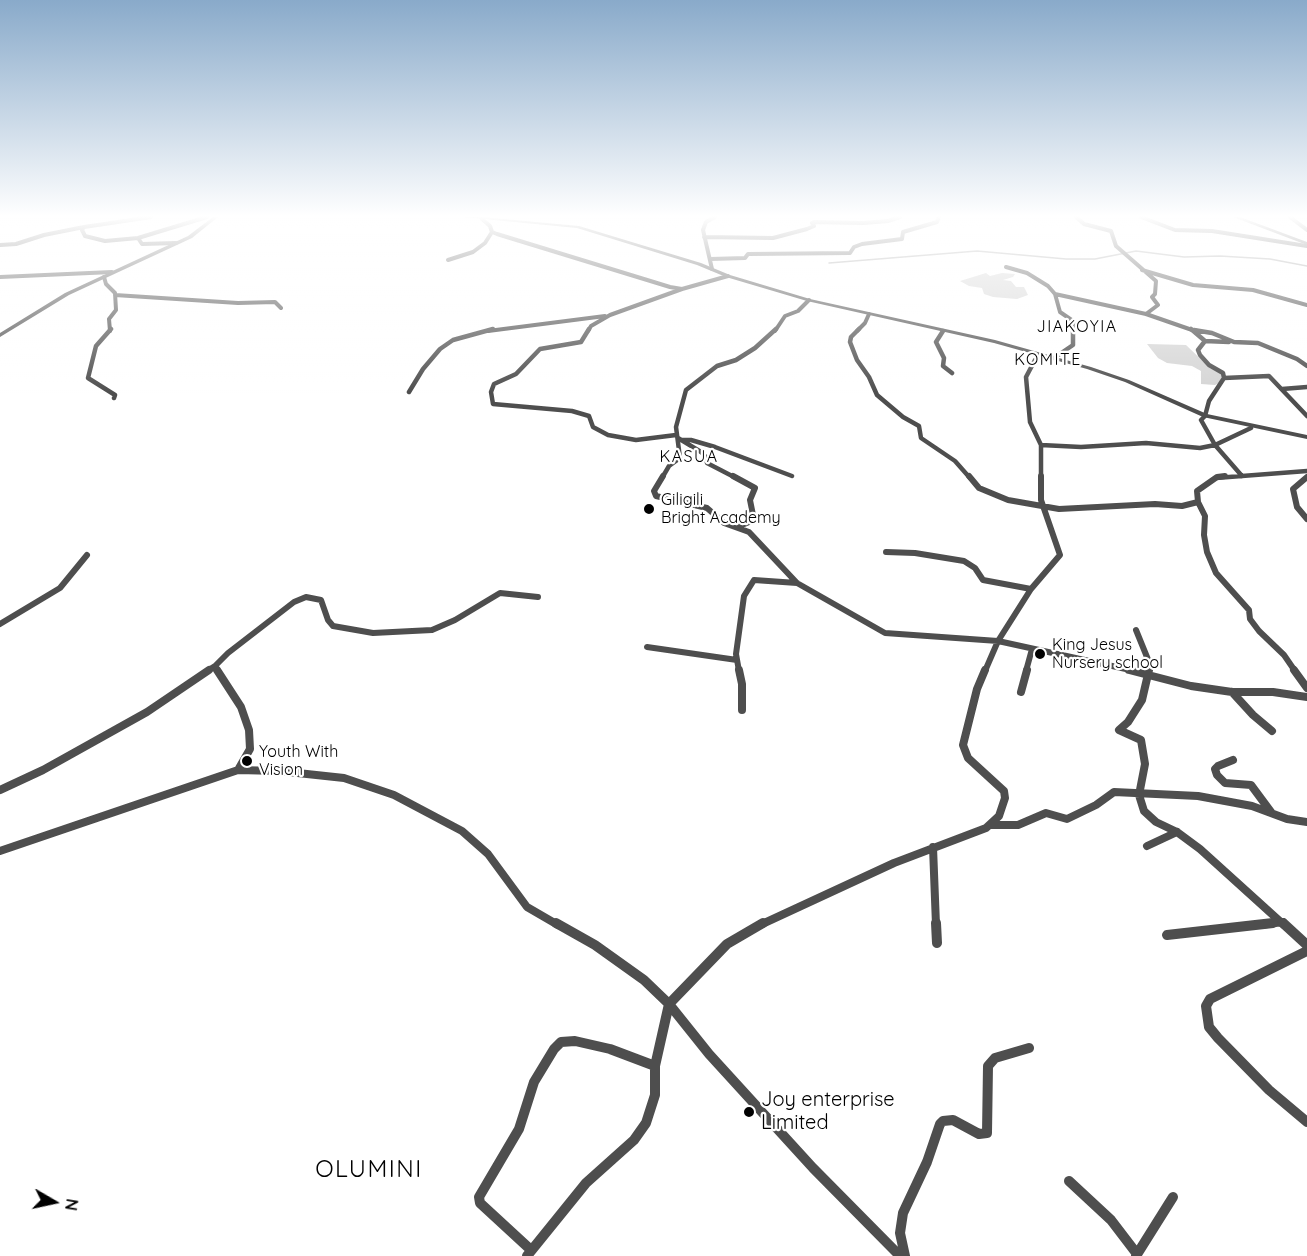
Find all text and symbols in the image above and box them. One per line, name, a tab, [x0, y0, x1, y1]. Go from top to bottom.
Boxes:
district label: JIAKOYIA	[1037, 317, 1117, 337]
district label: KOMITE	[1014, 350, 1082, 370]
district label: KASUA	[659, 447, 719, 467]
place label: Giligili Bright Academy	[661, 490, 781, 528]
marker: Giligili Bright Academy	[642, 502, 656, 516]
place label: King Jesus Nursery school	[1052, 635, 1163, 673]
marker: King Jesus Nursery school	[1033, 647, 1047, 661]
place label: Youth With Vision	[259, 742, 338, 780]
marker: Youth With Vision	[240, 754, 254, 768]
place label: Joy enterprise Limited	[761, 1088, 895, 1135]
marker: Joy enterprise Limited	[742, 1105, 756, 1119]
district label: OLUMINI	[315, 1156, 423, 1184]
north arrow	[24, 1172, 84, 1232]
text: N	[61, 1197, 83, 1212]

